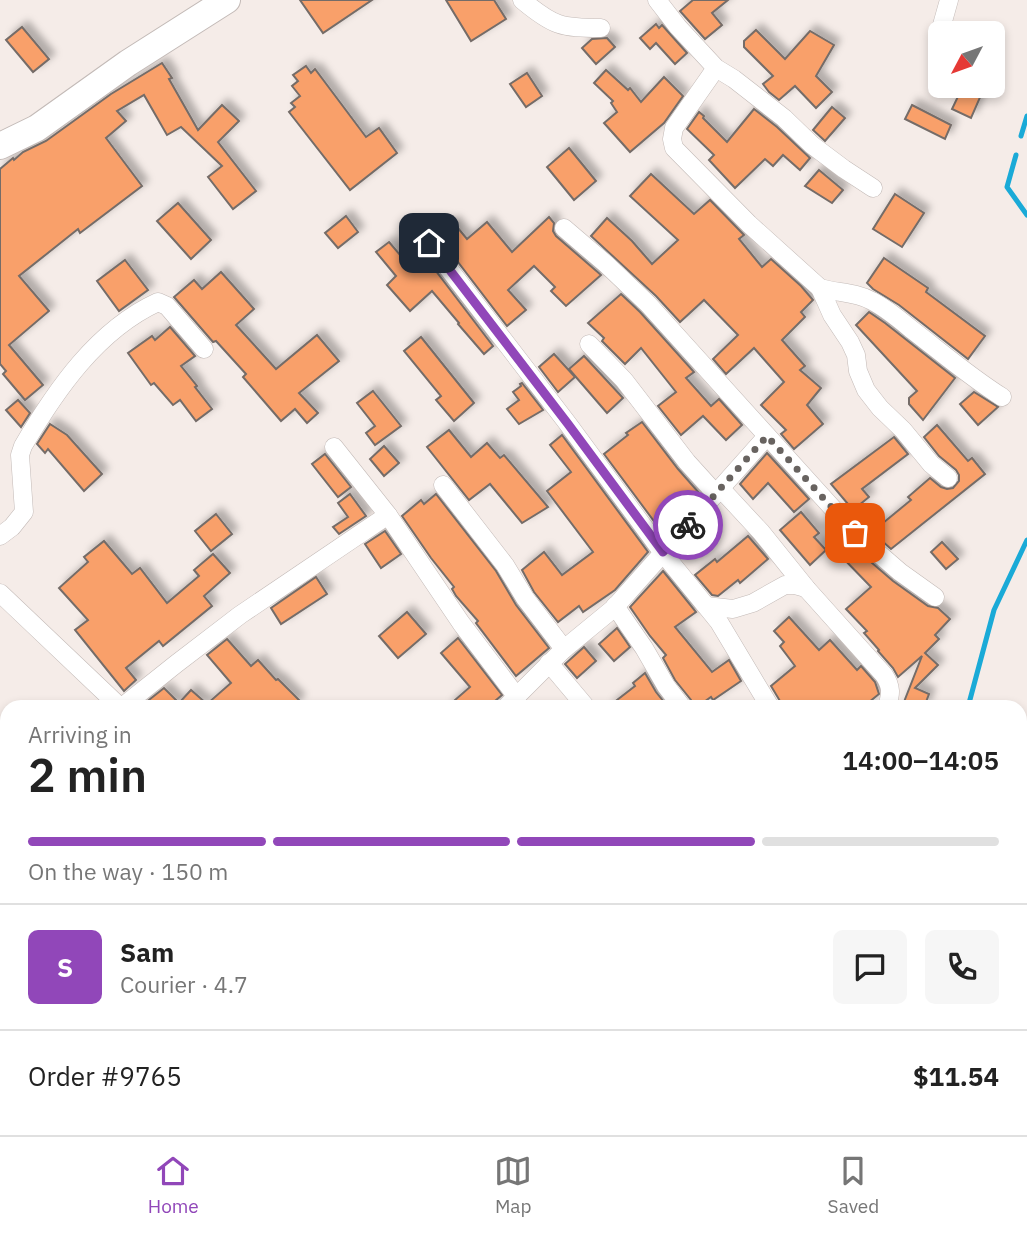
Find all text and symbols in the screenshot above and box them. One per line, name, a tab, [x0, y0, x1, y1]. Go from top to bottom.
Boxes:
north arrow	[928, 21, 1004, 98]
map controls	[928, 21, 1005, 98]
pin	[399, 213, 459, 273]
icon: home	[410, 224, 448, 262]
courier	[653, 490, 723, 560]
pin	[825, 503, 885, 563]
icon: bike	[669, 506, 707, 544]
icon: bag	[836, 514, 874, 552]
text: Arriving in	[28, 719, 132, 749]
text: 14:00–14:05	[842, 743, 999, 777]
text: 2 min	[28, 745, 147, 805]
text: On the way · 150 m	[28, 856, 228, 886]
button: chat	[833, 930, 907, 1004]
button: phone	[925, 930, 999, 1004]
text: Sam	[120, 935, 174, 969]
text: S	[57, 950, 73, 984]
text: Courier · 4.7	[120, 969, 248, 999]
text: Order #9765	[28, 1059, 182, 1093]
text: $11.54	[913, 1059, 999, 1093]
tab: Home	[148, 1152, 199, 1218]
tab: Map	[494, 1152, 532, 1218]
tab: Saved	[828, 1152, 879, 1218]

